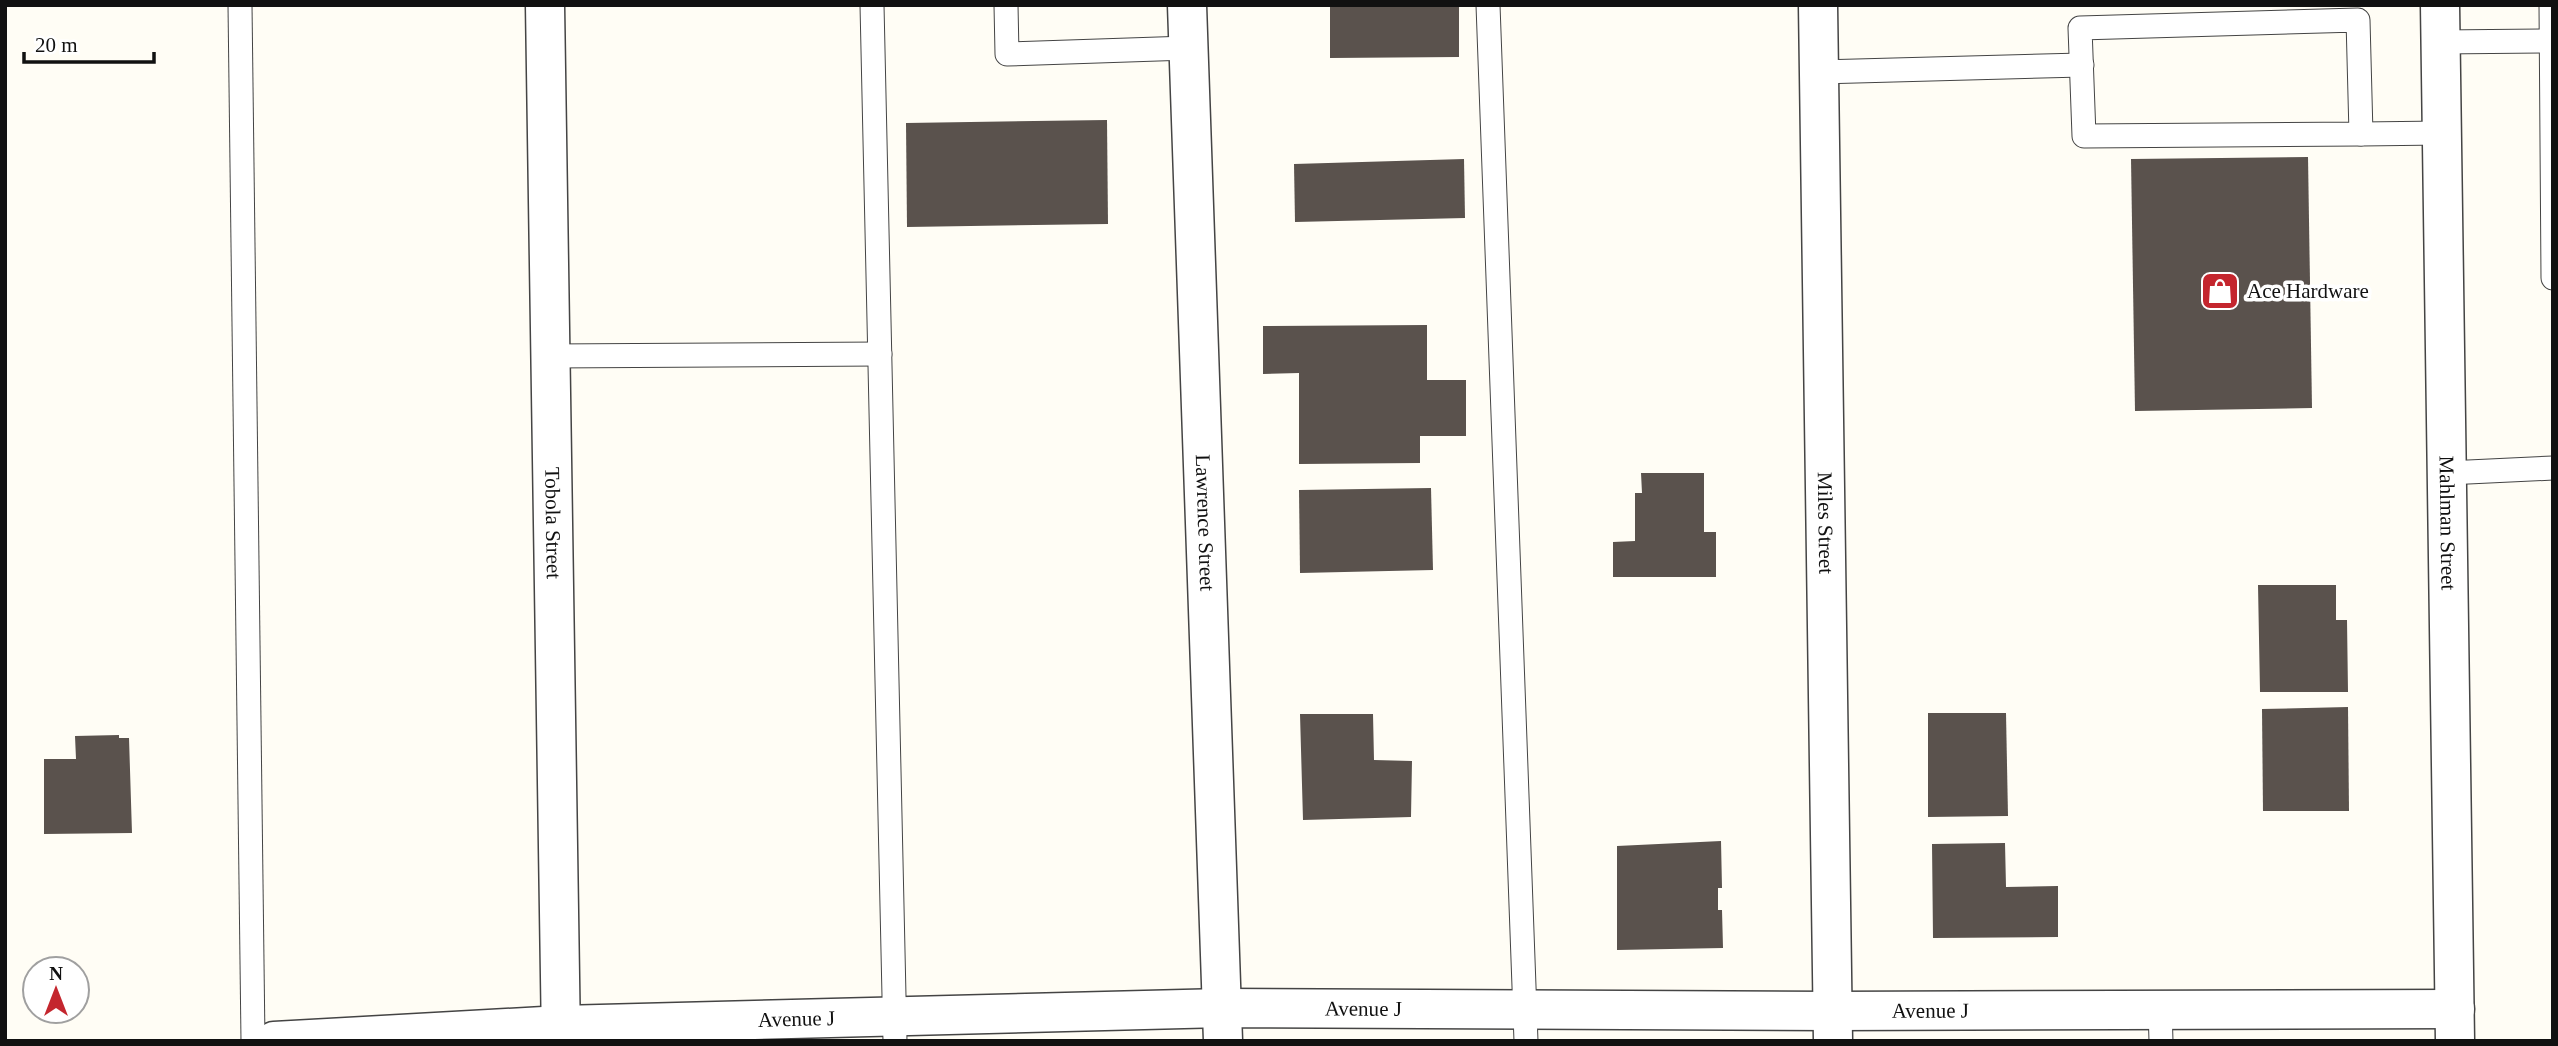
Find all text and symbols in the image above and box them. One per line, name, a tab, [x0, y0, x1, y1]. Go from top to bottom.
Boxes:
scale bar	[24, 21, 154, 65]
text: 20 m	[35, 33, 78, 57]
shop icon: Ace Hardware	[2199, 270, 2241, 312]
place label: Ace Hardware	[2247, 279, 2369, 303]
street label: Lawrence Street	[1191, 454, 1219, 592]
street label: Mahlman Street	[2435, 455, 2460, 591]
street label: Tobola Street	[540, 467, 566, 579]
street label: Miles Street	[1813, 472, 1838, 574]
north arrow	[21, 955, 91, 1025]
text: N	[49, 963, 63, 984]
street label: Avenue J	[1325, 997, 1402, 1021]
street label: Avenue J	[1892, 999, 1969, 1023]
street label: Avenue J	[758, 1006, 835, 1032]

